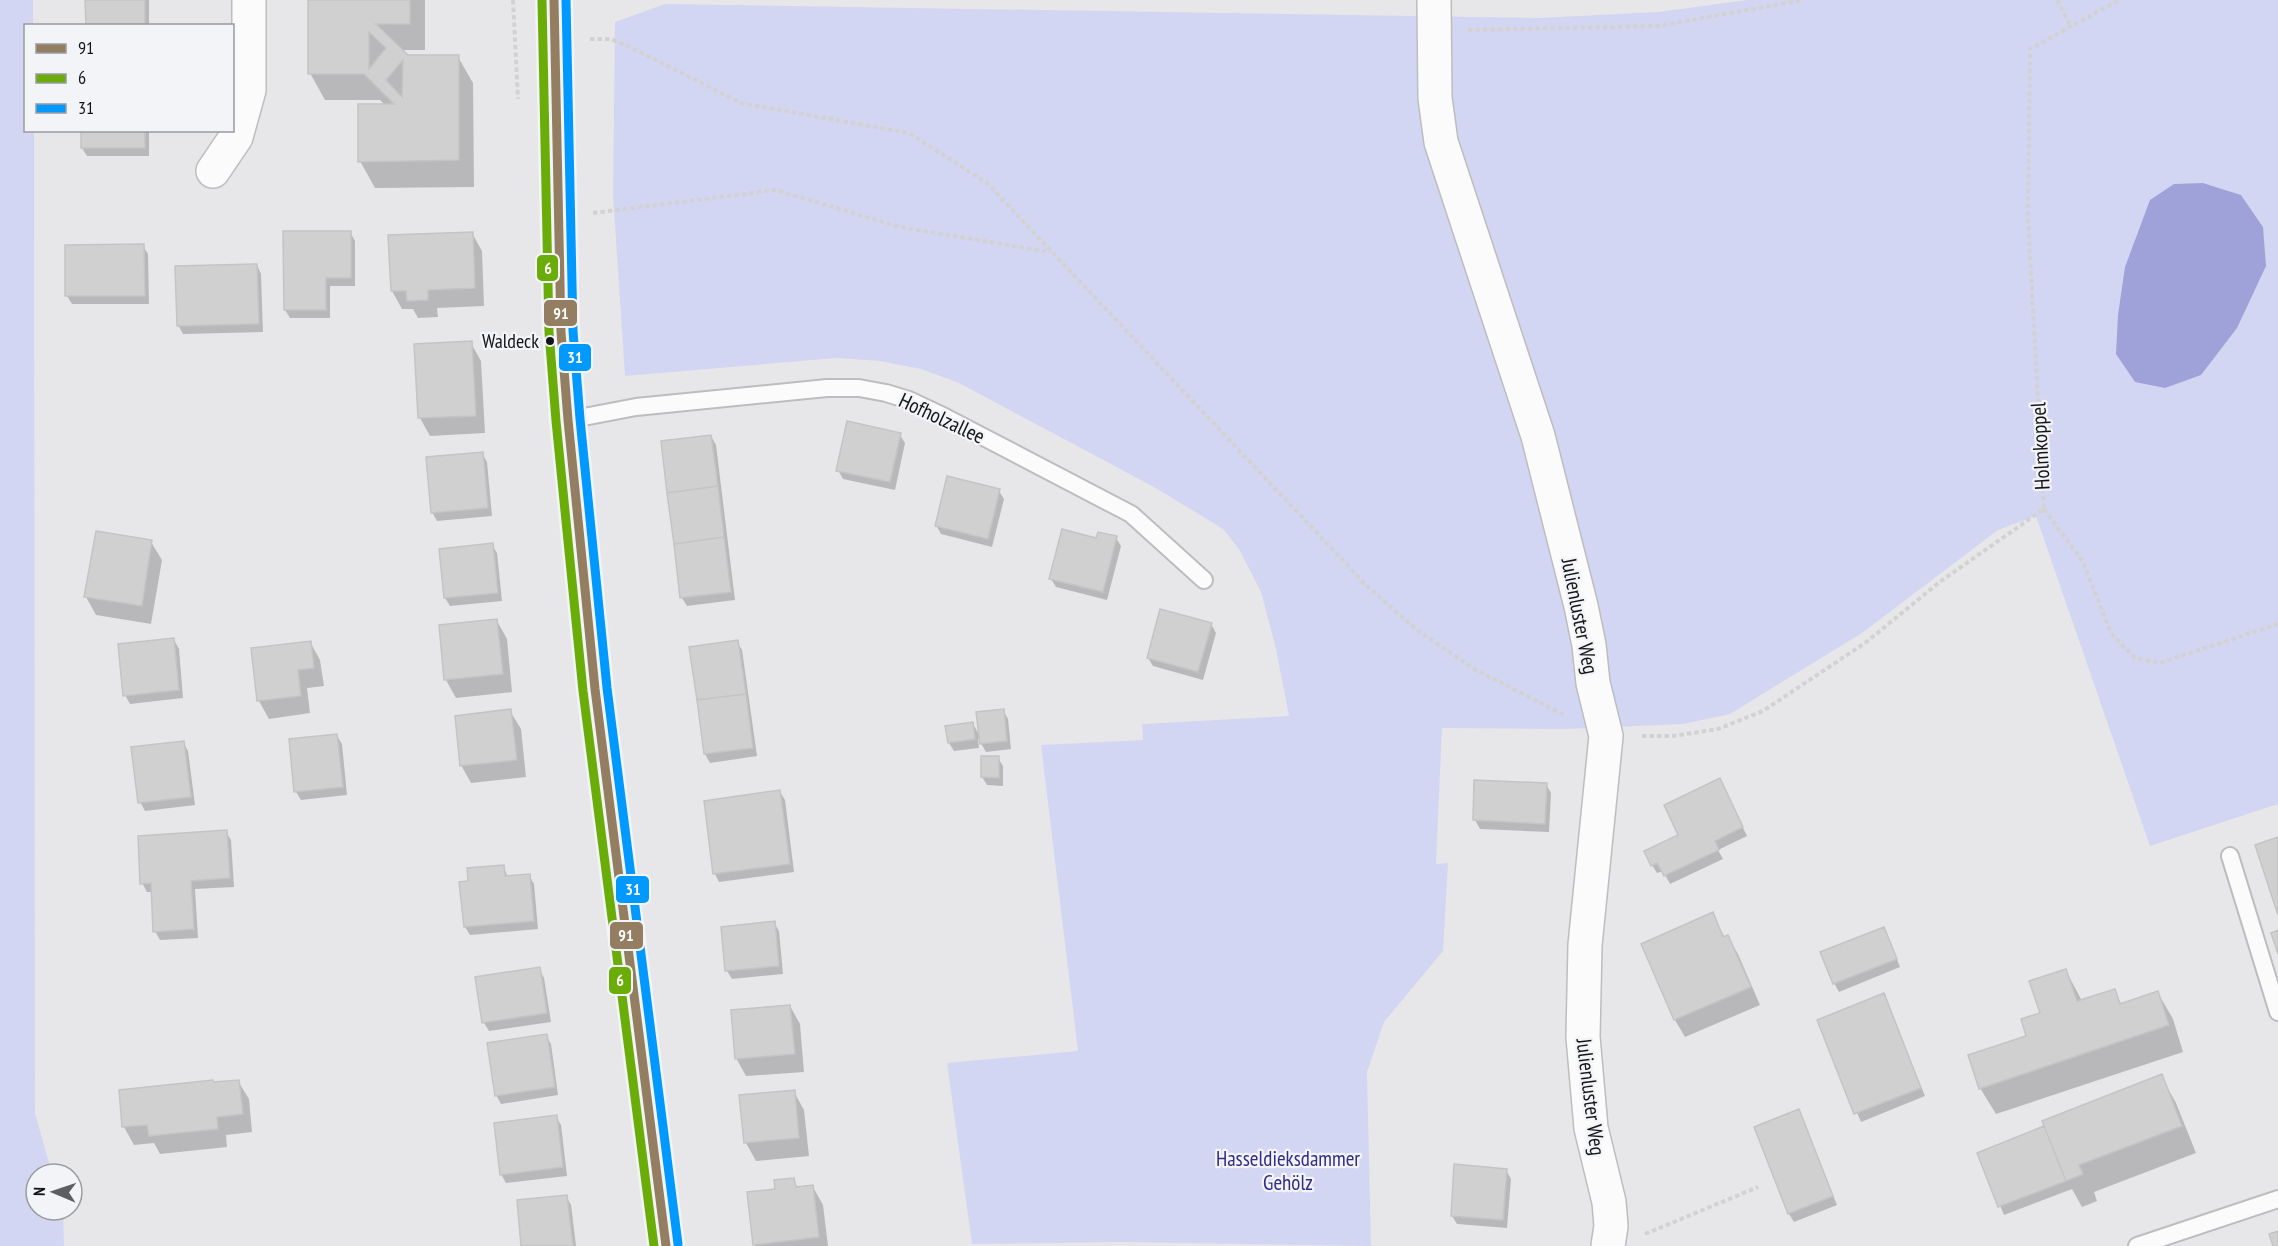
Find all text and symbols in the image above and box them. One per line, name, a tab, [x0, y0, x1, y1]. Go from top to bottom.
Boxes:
legend	[24, 24, 234, 132]
text: 91	[78, 36, 94, 59]
text: 6	[78, 66, 86, 89]
text: 31	[78, 96, 94, 119]
line badge: 6	[536, 254, 559, 282]
text: 6	[544, 258, 552, 278]
line badge: 91	[543, 299, 578, 327]
text: 91	[553, 303, 569, 323]
place label: Waldeck	[482, 328, 539, 354]
marker: Waldeck	[544, 335, 556, 347]
line badge: 31	[558, 343, 592, 372]
text: 31	[567, 347, 583, 367]
street label: Hofholzallee	[895, 386, 989, 450]
street label: Holmkoppel	[2024, 401, 2056, 491]
street label: Julienluster Weg	[1555, 555, 1604, 676]
line badge: 31	[615, 875, 650, 904]
text: 31	[625, 879, 641, 899]
line badge: 91	[609, 921, 644, 950]
text: 91	[618, 925, 634, 945]
line badge: 6	[608, 966, 632, 995]
text: 6	[616, 970, 624, 990]
street label: Julienluster Weg	[1570, 1036, 1612, 1157]
park label: Hasseldieksdammer Gehölz	[1216, 1145, 1360, 1196]
north arrow	[24, 1162, 84, 1222]
text: N	[29, 1187, 49, 1196]

